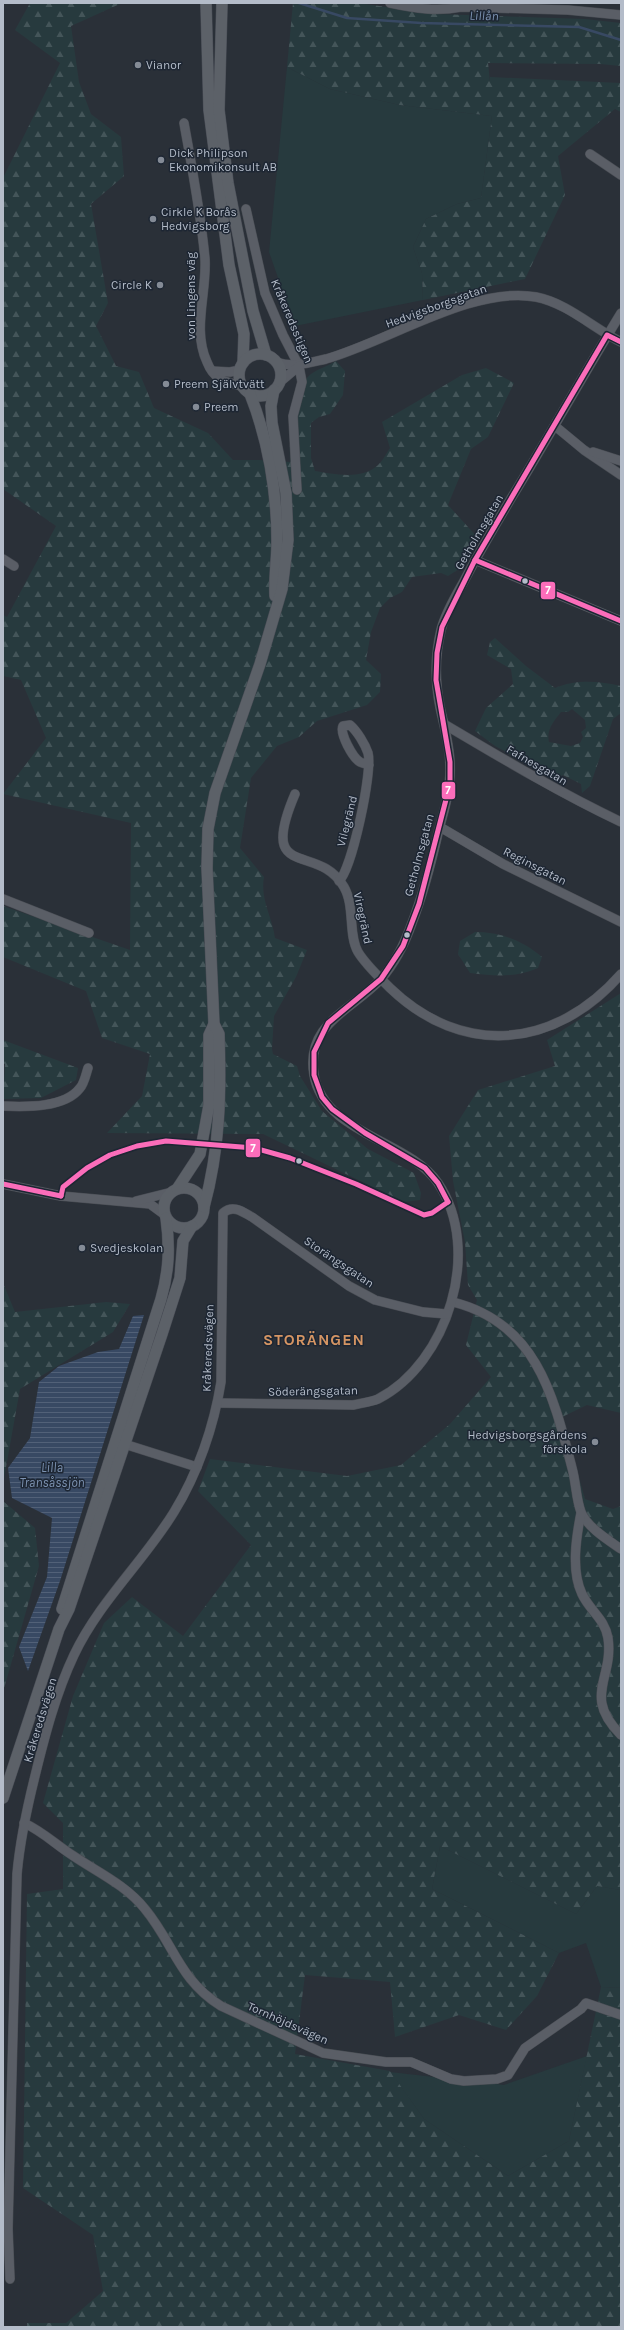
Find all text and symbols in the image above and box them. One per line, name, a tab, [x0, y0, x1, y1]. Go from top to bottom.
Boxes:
water label: Lillån	[469, 8, 499, 23]
place label: Vianor	[146, 58, 182, 72]
marker: Vianor	[133, 60, 143, 70]
place label: Dick Philipson Ekonomikonsult AB	[169, 146, 277, 174]
marker: Dick Philipson Ekonomikonsult AB	[156, 155, 166, 165]
place label: Cirkle K Borås Hedvigsborg	[161, 205, 237, 233]
marker: Cirkle K Borås Hedvigsborg	[148, 214, 158, 224]
street label: von Lingens väg	[184, 252, 198, 340]
street label: Kråkeredsstigen	[268, 277, 316, 365]
place label: Circle K	[111, 278, 153, 292]
marker: Circle K	[155, 280, 165, 290]
street label: Hedvigsborgsgatan	[384, 281, 488, 331]
place label: Preem Självtvätt	[174, 377, 265, 391]
marker: Preem Självtvätt	[161, 379, 171, 389]
place label: Preem	[204, 400, 239, 414]
marker: Preem	[191, 402, 201, 412]
street label: Getholmsgatan	[452, 492, 506, 572]
unlabelled marker	[520, 576, 530, 586]
line badge: 7	[540, 581, 556, 600]
text: 7	[545, 584, 551, 597]
street label: Fafnesgatan	[504, 742, 570, 788]
line badge: 7	[441, 781, 456, 800]
text: 7	[445, 784, 451, 797]
street label: Vilegränd	[334, 794, 360, 848]
street label: Getholmsgatan	[401, 812, 437, 898]
street label: Reginsgatan	[501, 844, 569, 888]
street label: Viregränd	[351, 891, 375, 945]
unlabelled marker	[402, 930, 412, 940]
line badge: 7	[245, 1138, 261, 1158]
text: 7	[250, 1142, 256, 1155]
unlabelled marker	[294, 1156, 304, 1166]
street label: Storängsgatan	[301, 1233, 377, 1291]
place label: Svedjeskolan	[90, 1241, 163, 1255]
marker: Svedjeskolan	[77, 1243, 87, 1253]
street label: Kråkeredsvägen	[199, 1304, 217, 1392]
district label: STORÄNGEN	[263, 1330, 365, 1349]
street label: Söderängsgatan	[268, 1383, 358, 1399]
place label: Hedvigsborgsgårdens förskola	[468, 1428, 587, 1456]
marker: Hedvigsborgsgårdens förskola	[590, 1437, 600, 1447]
water label: Lilla Transåssjön	[19, 1460, 85, 1490]
street label: Kråkeredsvägen	[20, 1676, 60, 1764]
street label: Tornhöjdsvägen	[245, 1999, 331, 2047]

